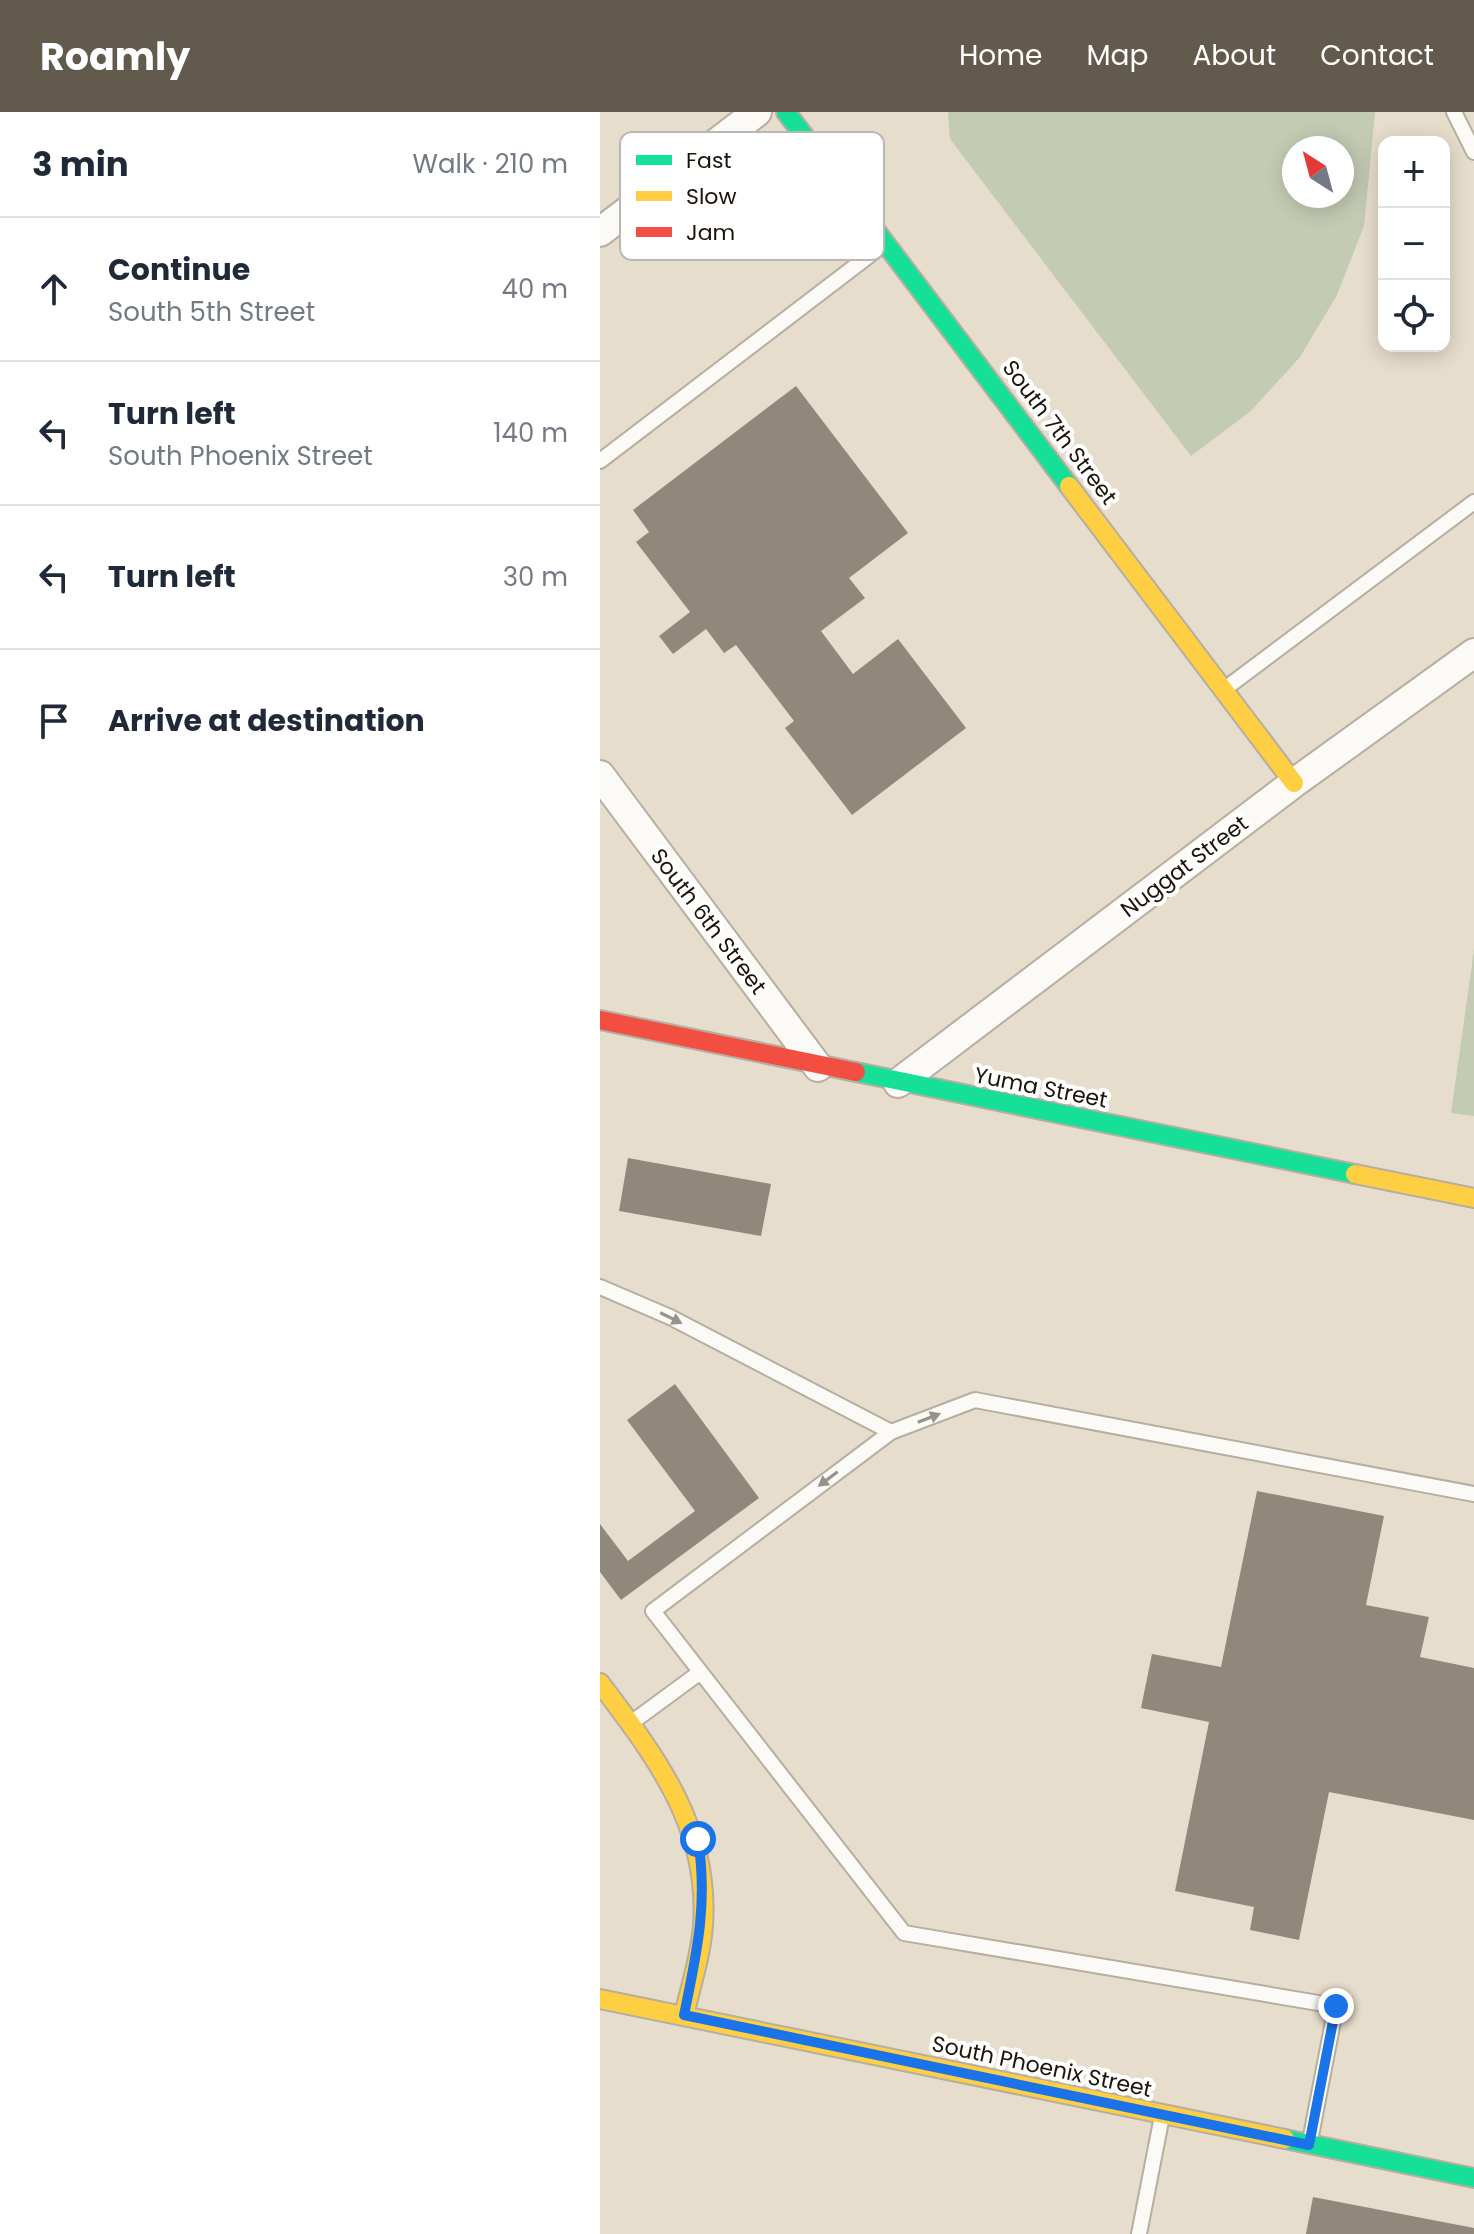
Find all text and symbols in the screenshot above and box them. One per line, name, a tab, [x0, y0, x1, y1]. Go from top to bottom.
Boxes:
text: Roamly	[40, 30, 190, 83]
text: Home	[959, 36, 1042, 75]
text: Map	[1086, 36, 1148, 75]
text: About	[1192, 36, 1276, 75]
text: Contact	[1320, 36, 1434, 75]
legend	[620, 132, 884, 260]
north arrow	[1282, 136, 1354, 208]
map controls	[1378, 136, 1450, 352]
button: +	[1378, 136, 1450, 208]
text: 3 min	[32, 140, 129, 188]
text: Fast	[686, 145, 731, 176]
text: Walk · 210 m	[413, 146, 568, 182]
text: Slow	[686, 181, 736, 212]
button: −	[1378, 208, 1450, 280]
text: Jam	[686, 217, 735, 248]
text: Continue	[108, 248, 250, 291]
icon: ahead	[32, 267, 76, 311]
text: 40 m	[502, 271, 568, 307]
button: locate	[1378, 280, 1450, 352]
text: South 5th Street	[108, 294, 315, 330]
street label: South 7th Street	[995, 354, 1124, 511]
text: Turn left	[108, 392, 236, 435]
icon: left	[32, 411, 76, 455]
text: 140 m	[493, 415, 568, 451]
text: South Phoenix Street	[108, 438, 373, 474]
icon: left	[32, 555, 76, 599]
text: Turn left	[108, 555, 236, 598]
text: 30 m	[503, 559, 568, 595]
icon: arrive	[32, 699, 76, 743]
text: Arrive at destination	[108, 699, 425, 742]
street label: Nuggat Street	[1114, 808, 1255, 925]
street label: South 6th Street	[643, 842, 774, 1001]
street label: Yuma Street	[972, 1059, 1110, 1116]
one-way arrow	[660, 1311, 683, 1325]
one-way arrow	[917, 1411, 941, 1424]
one-way arrow	[818, 1471, 839, 1487]
route start	[680, 1821, 716, 1857]
route end	[1318, 1988, 1354, 2024]
street label: South Phoenix Street	[929, 2028, 1155, 2105]

